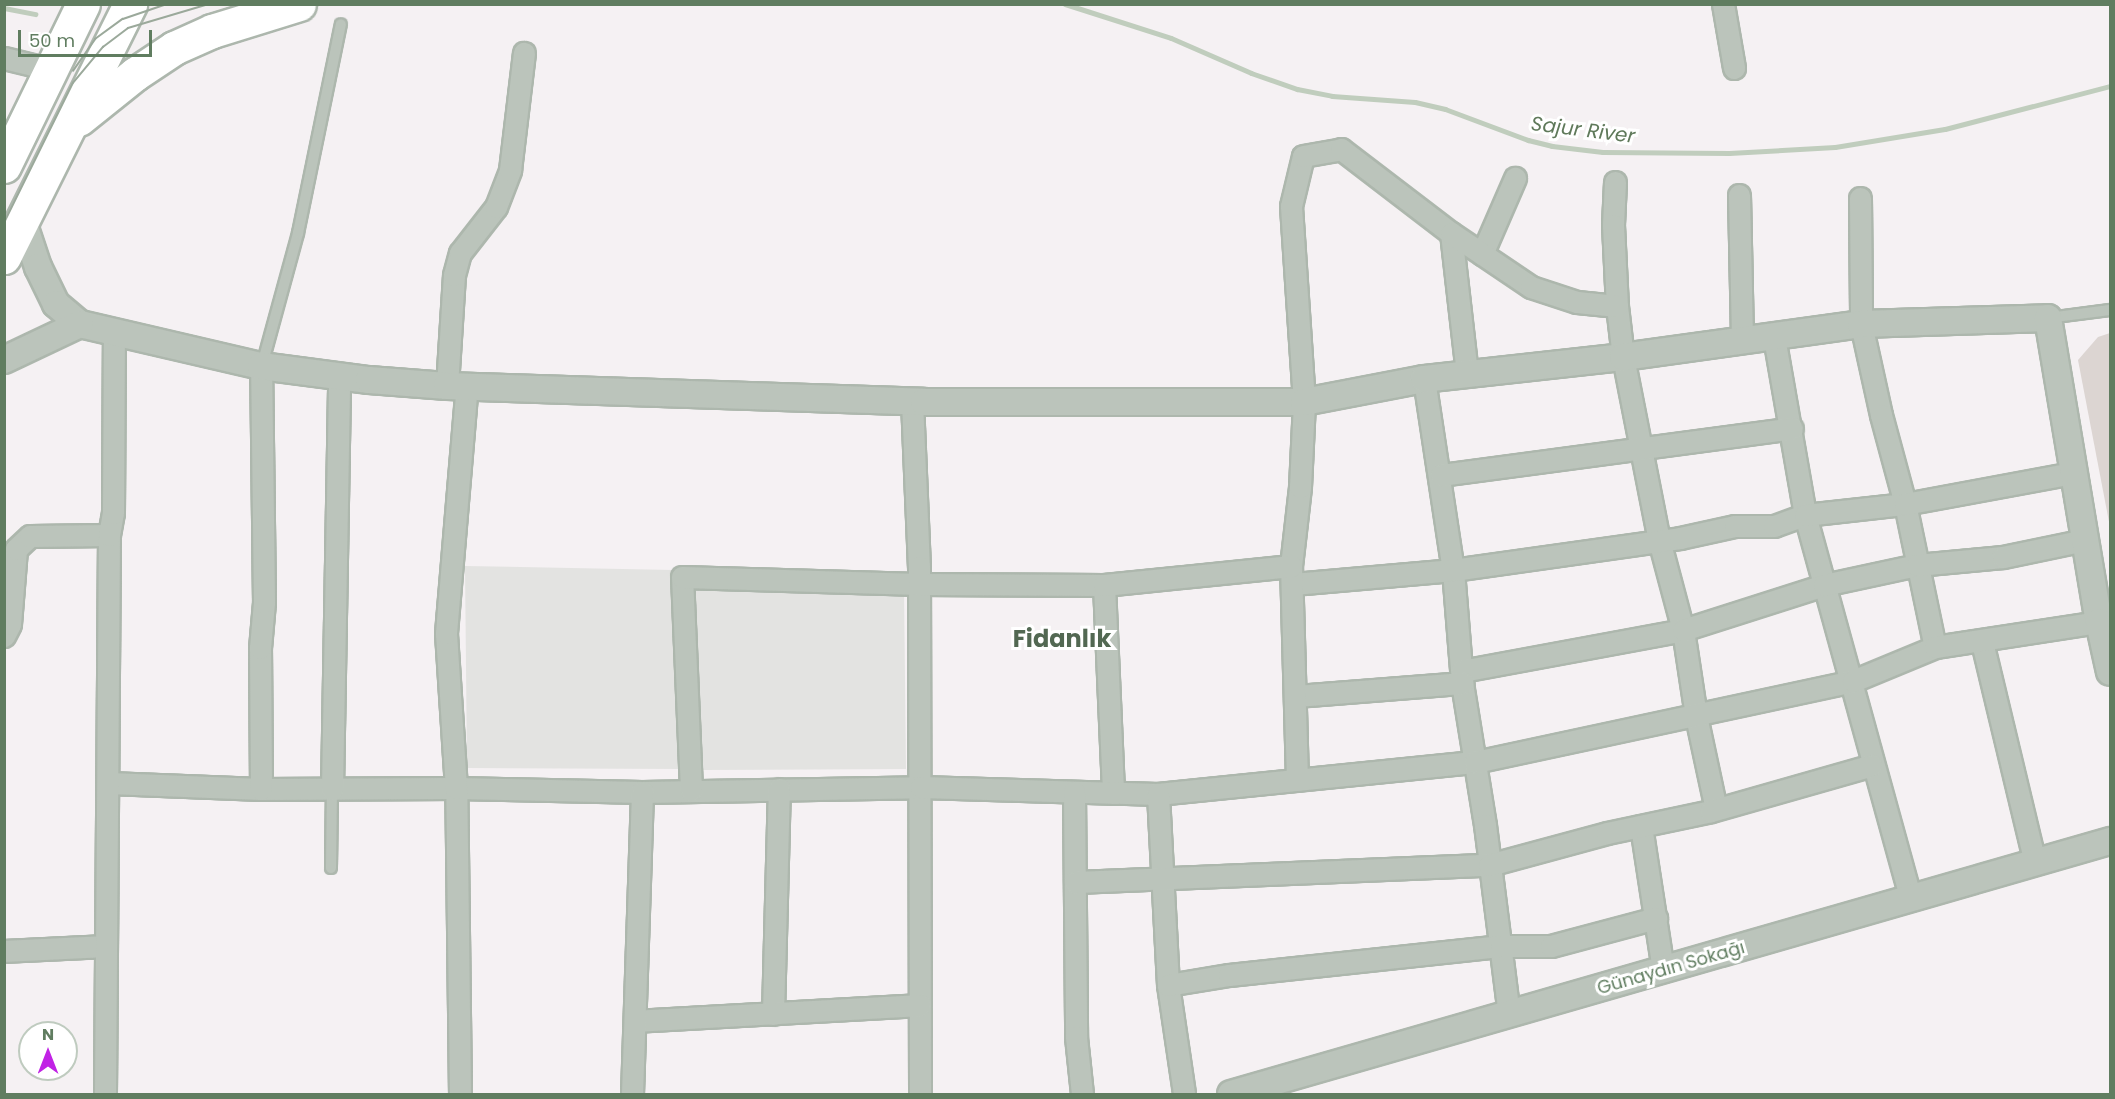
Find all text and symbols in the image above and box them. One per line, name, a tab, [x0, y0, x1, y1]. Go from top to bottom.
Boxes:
scale bar	[21, 18, 154, 56]
text: 50 m	[29, 28, 75, 53]
water label: Sajur River	[1530, 112, 1636, 148]
district label: Fidanlık	[1013, 625, 1111, 653]
street label: Günaydın Sokağı	[1595, 937, 1747, 999]
north arrow	[18, 1021, 78, 1081]
text: N	[42, 1023, 54, 1046]

